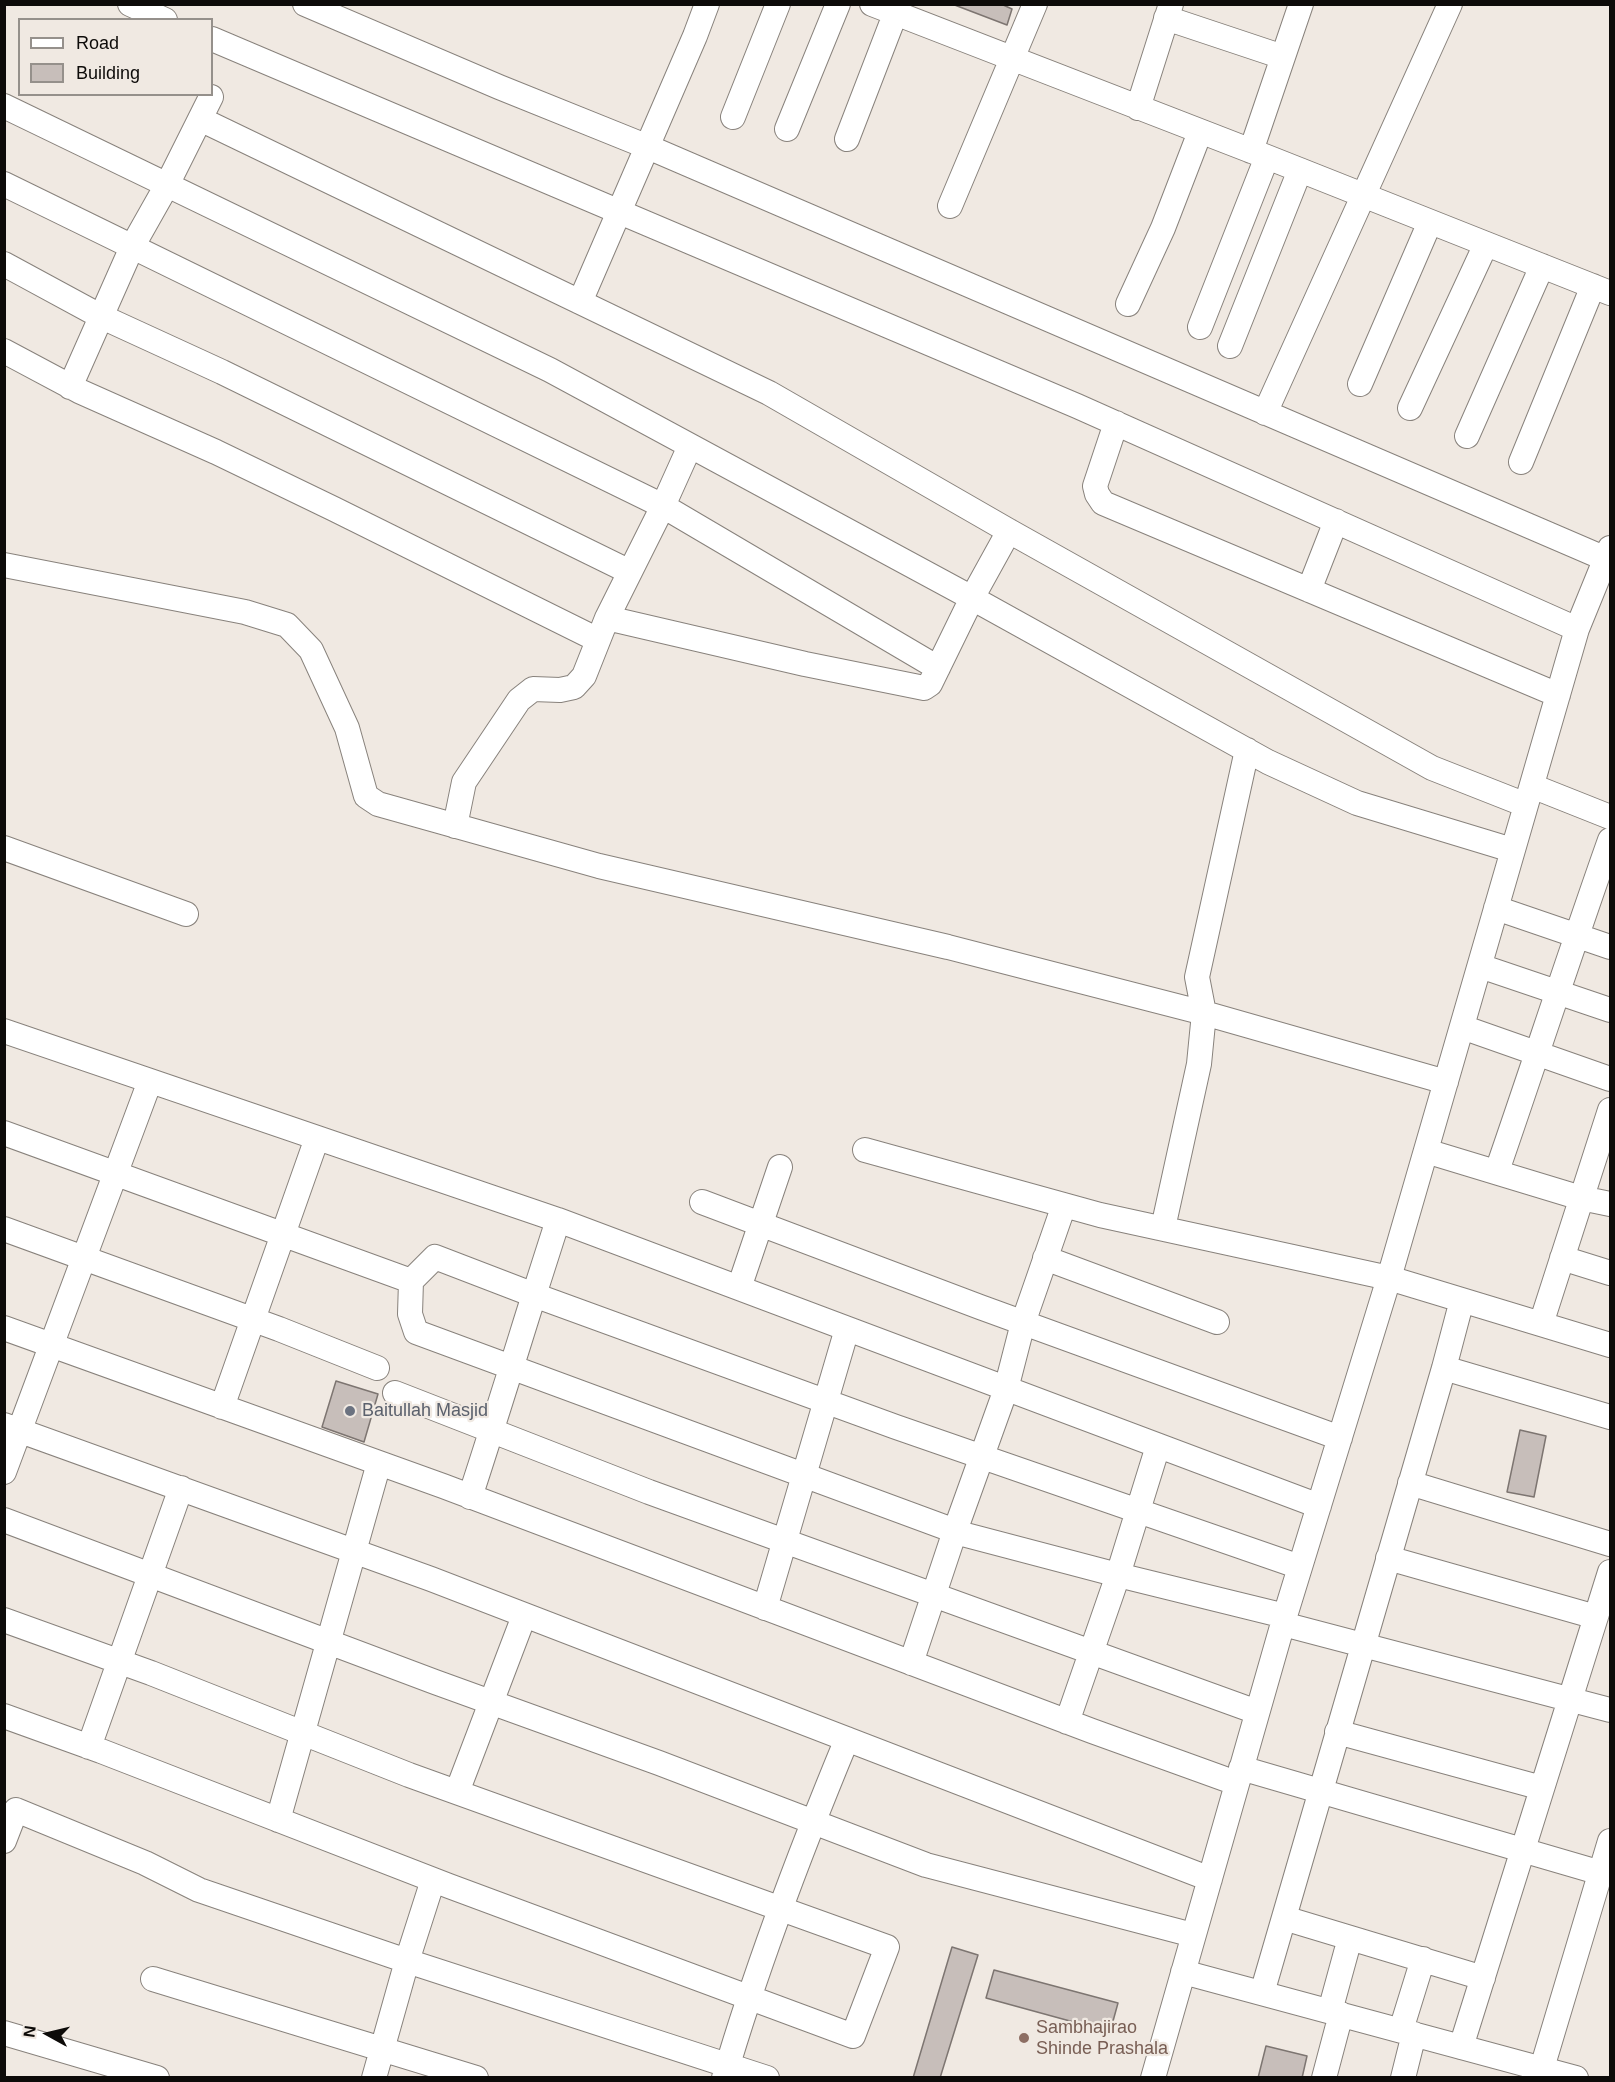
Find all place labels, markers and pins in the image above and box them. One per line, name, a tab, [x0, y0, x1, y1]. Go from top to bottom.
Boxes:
place label: Baitullah Masjid	[362, 1400, 488, 1422]
marker: Baitullah Masjid	[343, 1404, 357, 1418]
place label: Sambhajirao Shinde Prashala	[1036, 2017, 1168, 2060]
marker: Sambhajirao Shinde Prashala	[1017, 2031, 1031, 2045]

